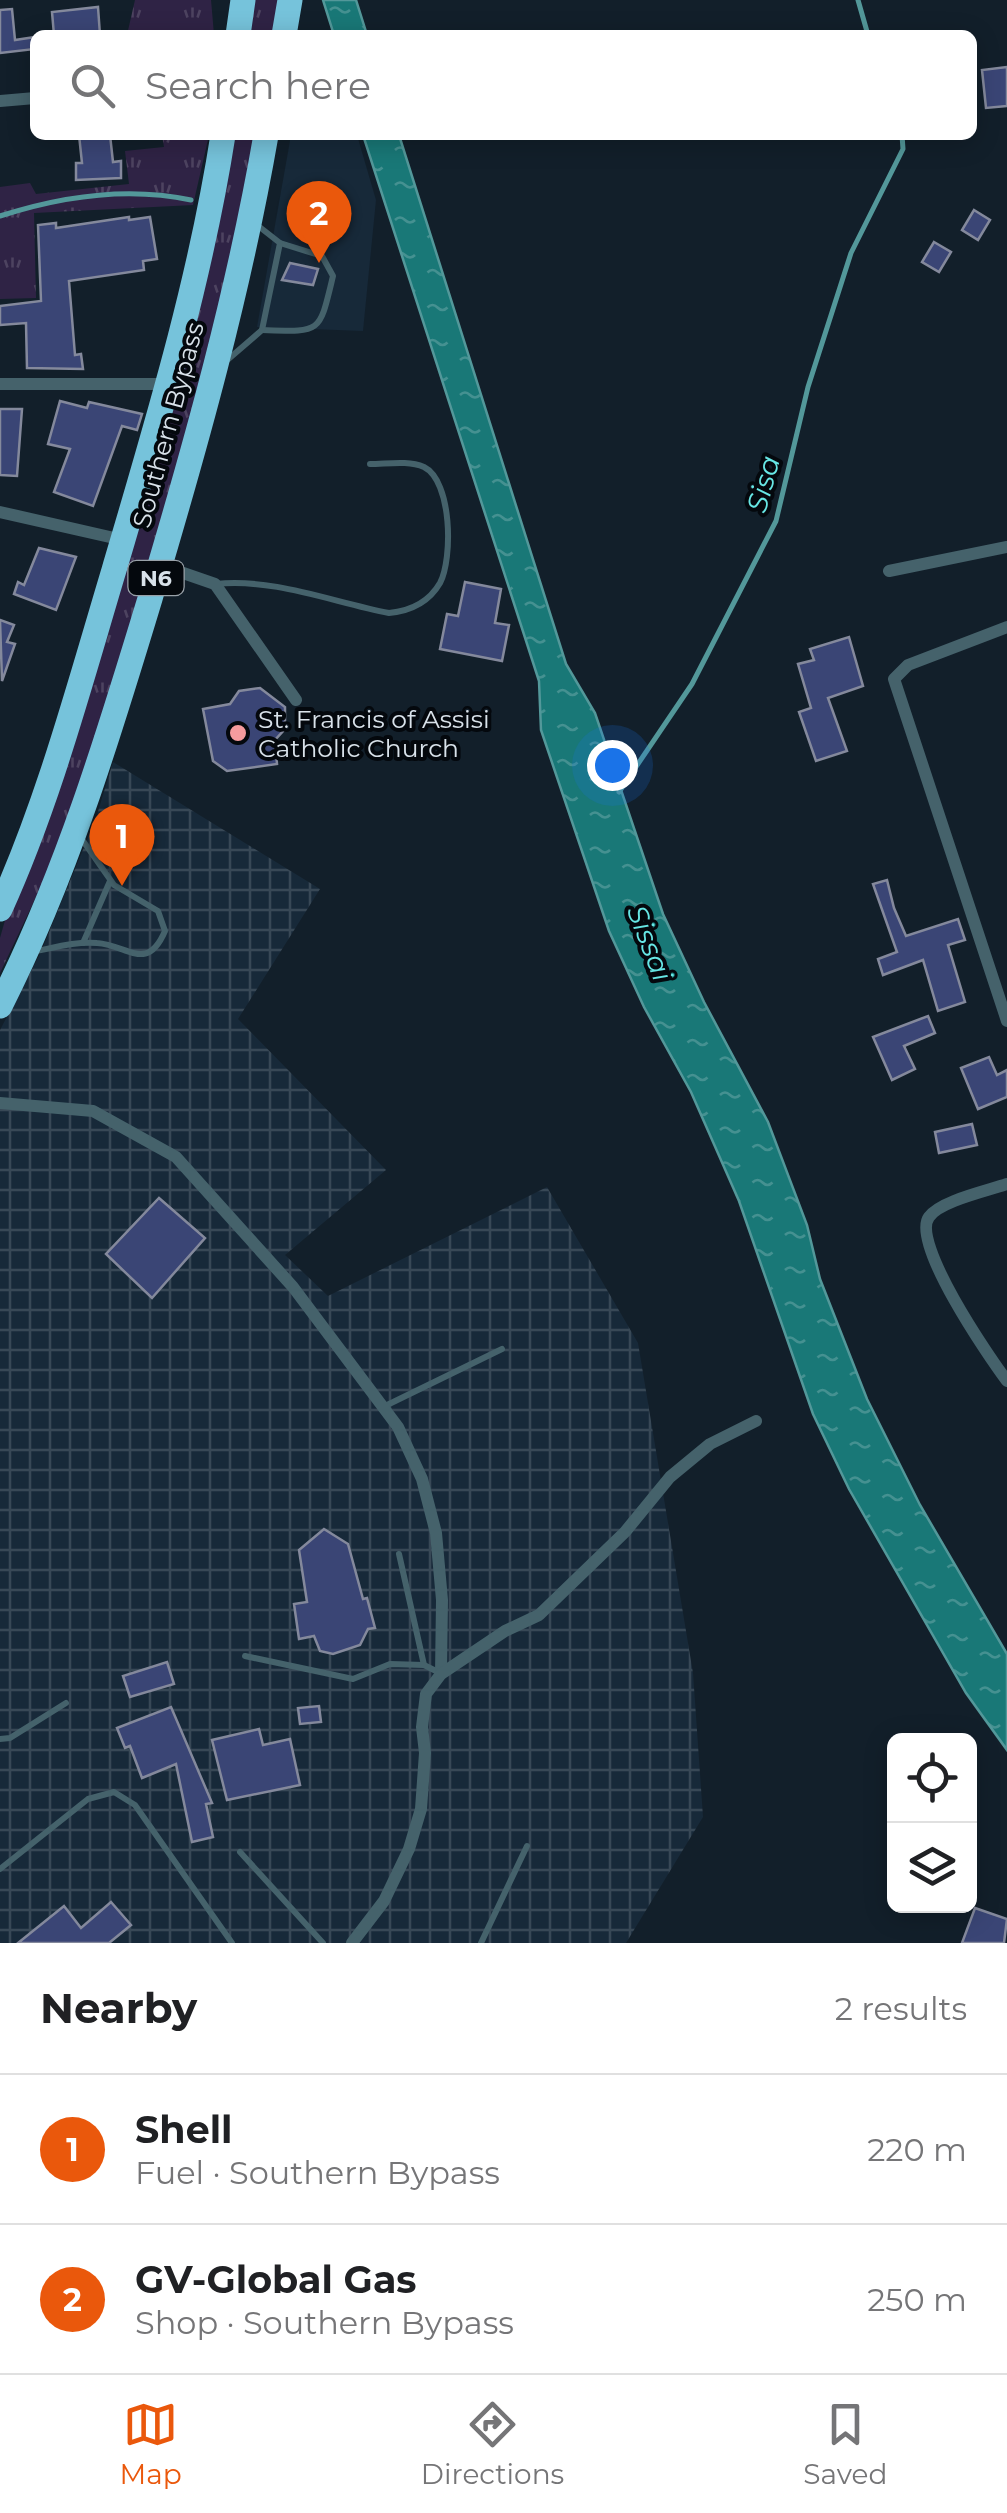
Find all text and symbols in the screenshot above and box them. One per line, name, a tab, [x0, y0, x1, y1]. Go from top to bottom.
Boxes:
search box	[30, 30, 977, 140]
icon: search	[65, 58, 120, 113]
text: Search here	[145, 62, 371, 109]
pin: 2	[286, 180, 352, 263]
street label: Southern Bypass	[126, 319, 210, 531]
water label: Sisa	[739, 452, 787, 516]
road number: N6	[128, 561, 184, 595]
place label: St. Francis of Assisi Catholic Church	[258, 704, 490, 763]
marker: St. Francis of Assisi Catholic Church	[227, 722, 249, 744]
your location	[587, 740, 638, 791]
pin: 1	[90, 804, 154, 886]
water label: Sissai	[620, 900, 680, 986]
map controls	[887, 1733, 977, 1913]
button: locate	[887, 1733, 977, 1823]
button: layers	[887, 1823, 977, 1913]
text: Nearby	[40, 1982, 197, 2034]
text: 2 results	[835, 1989, 967, 2028]
text: Shell	[135, 2106, 233, 2153]
text: 1	[66, 2130, 79, 2169]
text: 220 m	[867, 2130, 967, 2169]
text: Fuel · Southern Bypass	[135, 2153, 500, 2192]
text: GV-Global Gas	[135, 2256, 417, 2303]
text: 2	[63, 2280, 82, 2319]
text: 250 m	[867, 2280, 967, 2319]
text: Shop · Southern Bypass	[135, 2303, 514, 2342]
tab: Map	[120, 2397, 182, 2491]
tab: Directions	[421, 2397, 564, 2491]
tab: Saved	[803, 2397, 887, 2491]

